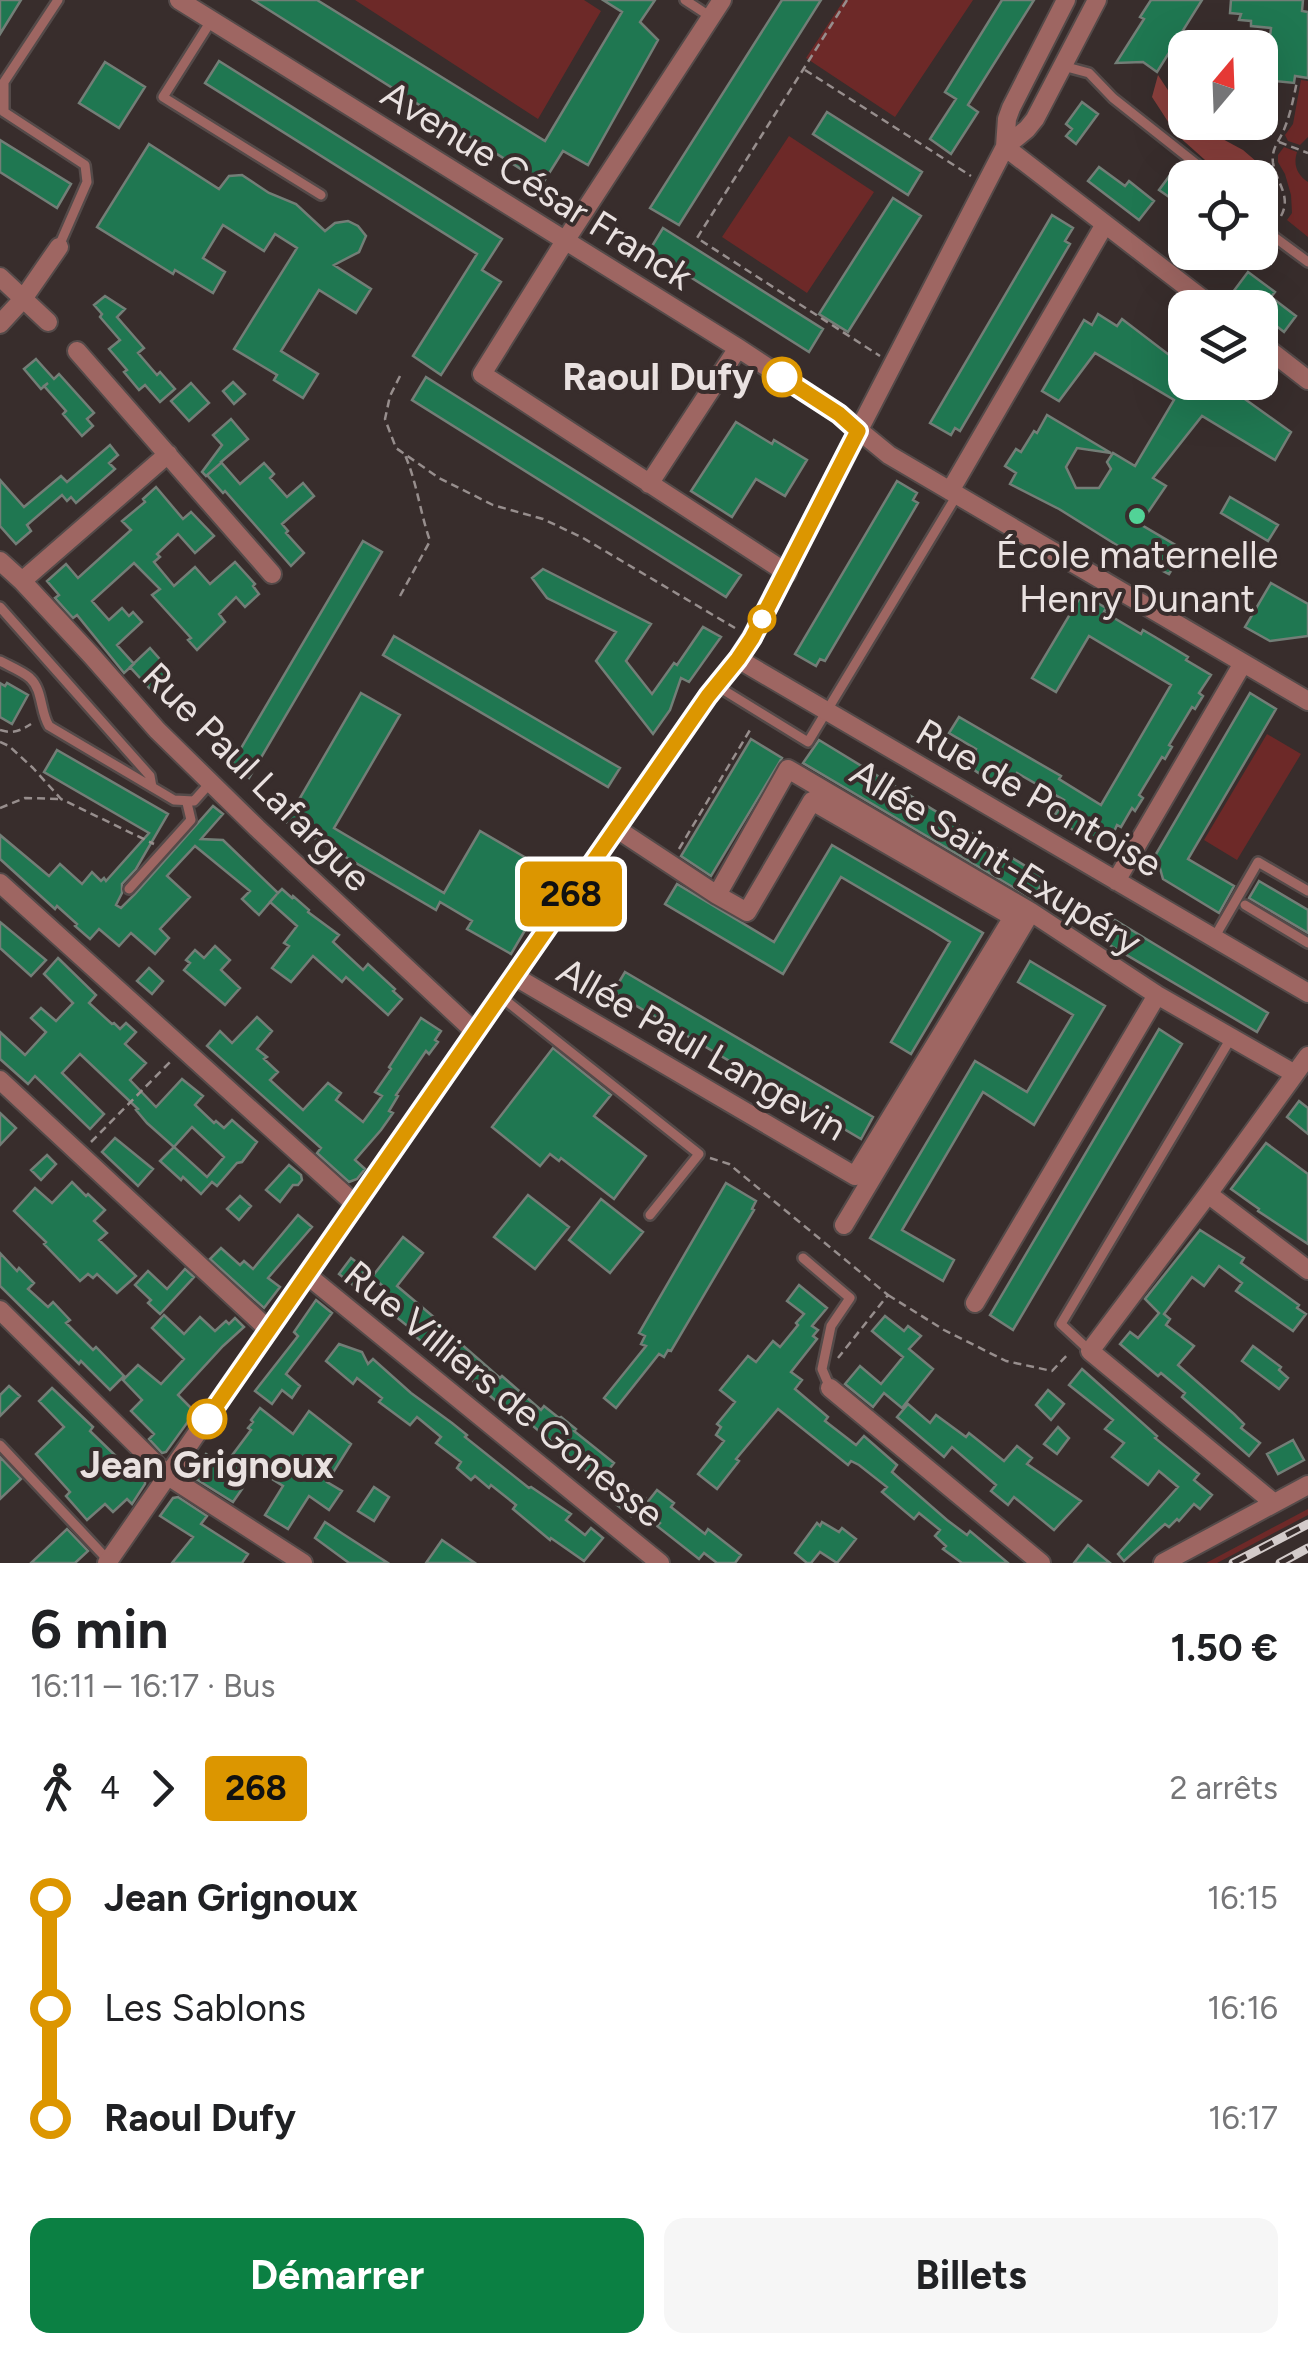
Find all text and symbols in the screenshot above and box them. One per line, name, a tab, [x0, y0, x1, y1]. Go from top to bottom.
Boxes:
north arrow	[1168, 30, 1278, 140]
map controls	[1168, 30, 1278, 400]
street label: Avenue César Franck	[373, 71, 701, 300]
button: locate	[1168, 160, 1278, 270]
button: layers	[1168, 290, 1278, 400]
place label: Raoul Dufy	[562, 354, 754, 400]
marker: Raoul Dufy	[763, 358, 801, 396]
marker: École maternelle Henry Dunant	[1126, 505, 1148, 527]
place label: École maternelle Henry Dunant	[996, 532, 1278, 622]
unlabelled marker	[749, 606, 775, 632]
street label: Rue Paul Lafargue	[133, 653, 381, 901]
street label: Rue de Pontoise	[908, 709, 1170, 887]
street label: Allée Saint-Exupéry	[842, 749, 1150, 965]
line badge: 268	[514, 862, 628, 926]
text: 268	[540, 873, 602, 915]
street label: Allée Paul Langevin	[549, 948, 855, 1150]
street label: Rue Villiers de Gonesse	[335, 1251, 673, 1537]
marker: Jean Grignoux	[188, 1400, 226, 1438]
place label: Jean Grignoux	[80, 1442, 334, 1488]
text: 6 min	[30, 1596, 169, 1662]
text: 1.50 €	[1170, 1625, 1278, 1671]
text: 16:11 – 16:17 · Bus	[30, 1667, 275, 1705]
icon: walk	[30, 1761, 85, 1816]
icon: forward	[135, 1761, 190, 1816]
text: 268	[225, 1767, 287, 1809]
text: 4	[100, 1769, 120, 1807]
text: 2 arrêts	[1170, 1769, 1278, 1807]
text: Jean Grignoux	[104, 1875, 358, 1921]
text: 16:15	[1207, 1879, 1278, 1917]
text: Les Sablons	[104, 1985, 306, 2031]
text: 16:16	[1207, 1989, 1278, 2027]
text: Raoul Dufy	[104, 2095, 296, 2141]
text: 16:17	[1208, 2099, 1278, 2137]
button: Démarrer	[30, 2218, 644, 2333]
button: Billets	[664, 2218, 1278, 2333]

